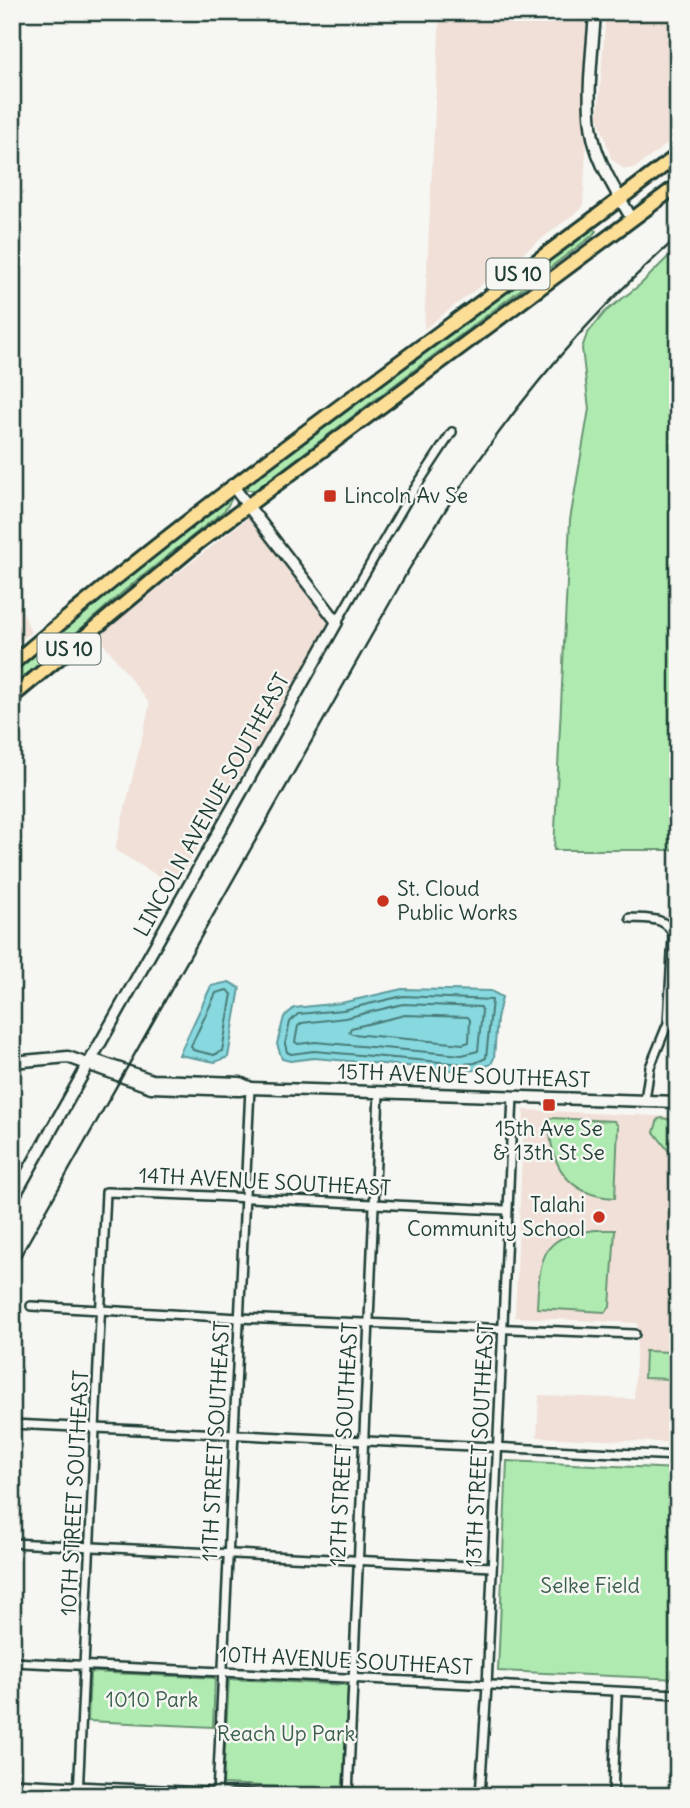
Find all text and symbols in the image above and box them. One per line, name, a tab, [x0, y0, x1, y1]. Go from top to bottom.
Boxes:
road number: US 10	[486, 258, 550, 290]
place label: Lincoln Av Se	[344, 482, 468, 509]
marker: Lincoln Av Se	[322, 488, 338, 504]
road number: US 10	[38, 634, 100, 664]
street label: LINCOLN AVENUE SOUTHEAST	[128, 668, 295, 941]
place label: St. Cloud Public Works	[397, 875, 518, 926]
marker: St. Cloud Public Works	[375, 893, 391, 909]
street label: 15TH AVENUE SOUTHEAST	[337, 1058, 591, 1093]
marker: 15th Ave Se & 13th St Se	[541, 1097, 557, 1113]
place label: 15th Ave Se & 13th St Se	[493, 1115, 605, 1166]
street label: 14TH AVENUE SOUTHEAST	[138, 1161, 392, 1202]
place label: Talahi Community School	[407, 1191, 585, 1242]
marker: Talahi Community School	[591, 1209, 607, 1225]
street label: 11TH STREET SOUTHEAST	[196, 1320, 235, 1562]
street label: 12TH STREET SOUTHEAST	[324, 1321, 363, 1567]
street label: 13TH STREET SOUTHEAST	[460, 1322, 499, 1568]
street label: 10TH STREET SOUTHEAST	[55, 1369, 94, 1617]
park label: Selke Field	[540, 1572, 640, 1599]
street label: 10TH AVENUE SOUTHEAST	[218, 1640, 474, 1681]
park label: 1010 Park	[106, 1686, 198, 1713]
park label: Reach Up Park	[217, 1720, 355, 1747]

